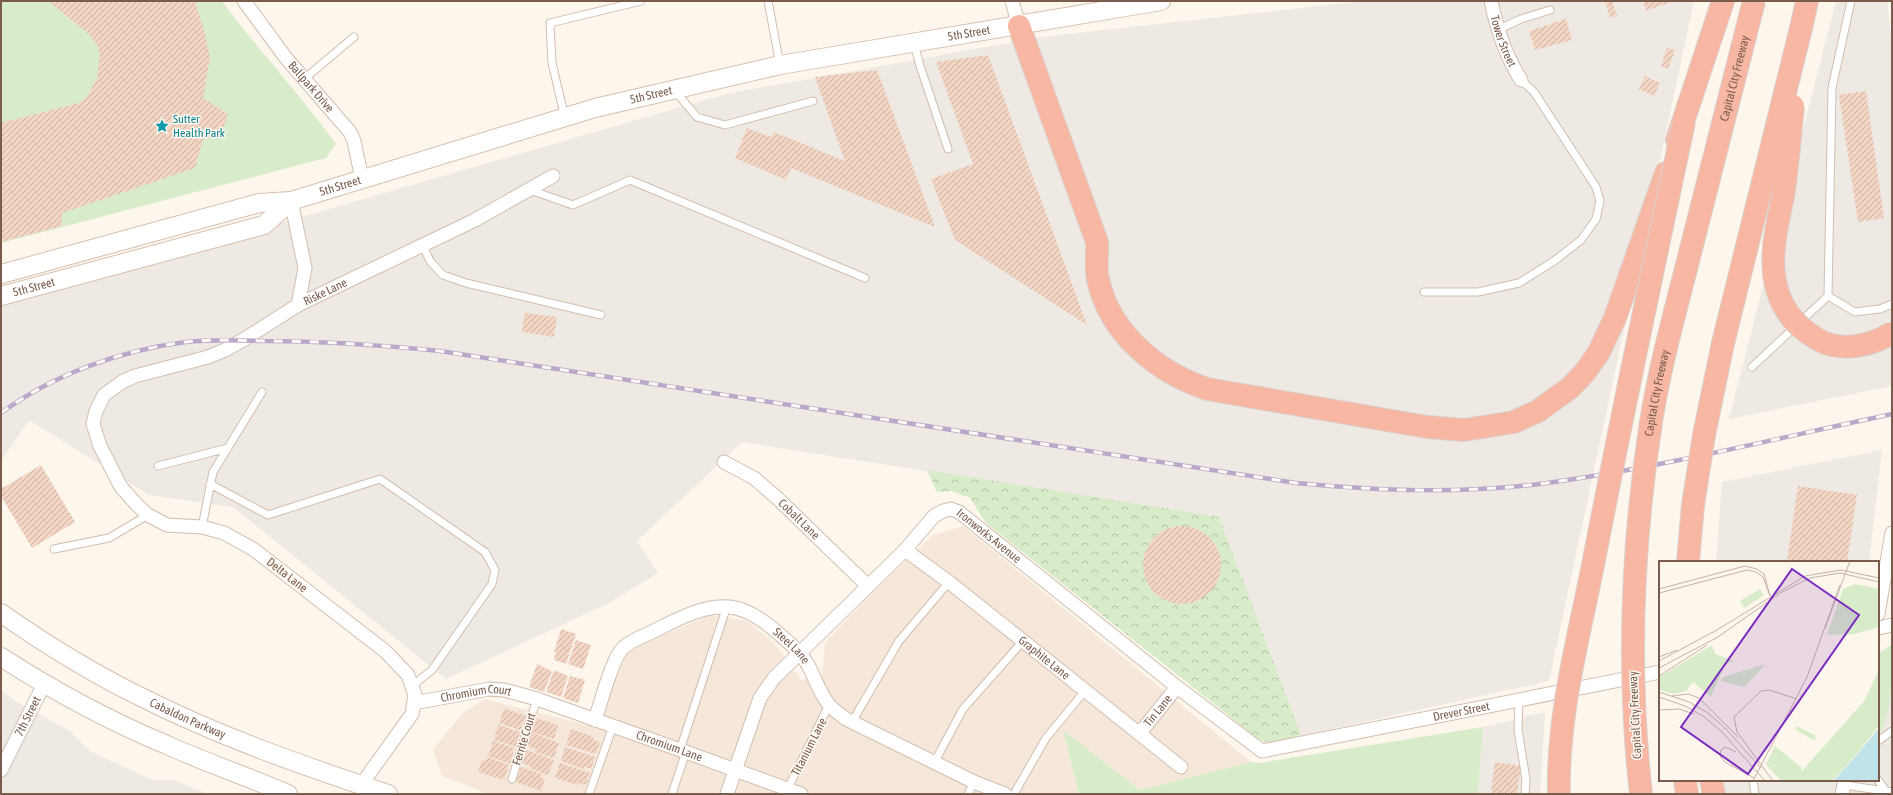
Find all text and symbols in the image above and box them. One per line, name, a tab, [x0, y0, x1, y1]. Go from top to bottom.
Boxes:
street label: Tower Street	[1488, 14, 1519, 70]
street label: 5th Street	[947, 23, 992, 44]
street label: Capital City Freeway	[1717, 34, 1752, 123]
street label: Ballpark Drive	[285, 59, 337, 115]
street label: 5th Street	[628, 83, 674, 107]
place label: Sutter Health Park	[173, 112, 226, 140]
place icon: Sutter Health Park	[154, 118, 170, 134]
street label: 5th Street	[318, 173, 363, 199]
street label: 5th Street	[11, 275, 57, 299]
street label: Riske Lane	[301, 276, 349, 308]
street label: Capital City Freeway	[1642, 348, 1672, 437]
street label: Cobalt Lane	[775, 496, 823, 542]
street label: Ironworks Avenue	[954, 506, 1024, 566]
street label: Delta Lane	[264, 555, 310, 595]
inset map	[1659, 561, 1879, 781]
street label: Steel Lane	[770, 625, 813, 666]
street label: Graphite Lane	[1016, 633, 1072, 682]
street label: Capital City Freeway	[1626, 671, 1644, 759]
street label: Chromium Court	[439, 682, 514, 705]
street label: Tin Lane	[1141, 692, 1175, 729]
street label: 7th Street	[12, 694, 44, 739]
street label: Cabaldon Parkway	[147, 695, 228, 742]
street label: Drever Street	[1432, 699, 1491, 724]
street label: Ferrite Court	[509, 711, 539, 767]
street label: Titanium Lane	[788, 716, 830, 778]
street label: Chromium Lane	[634, 728, 704, 764]

